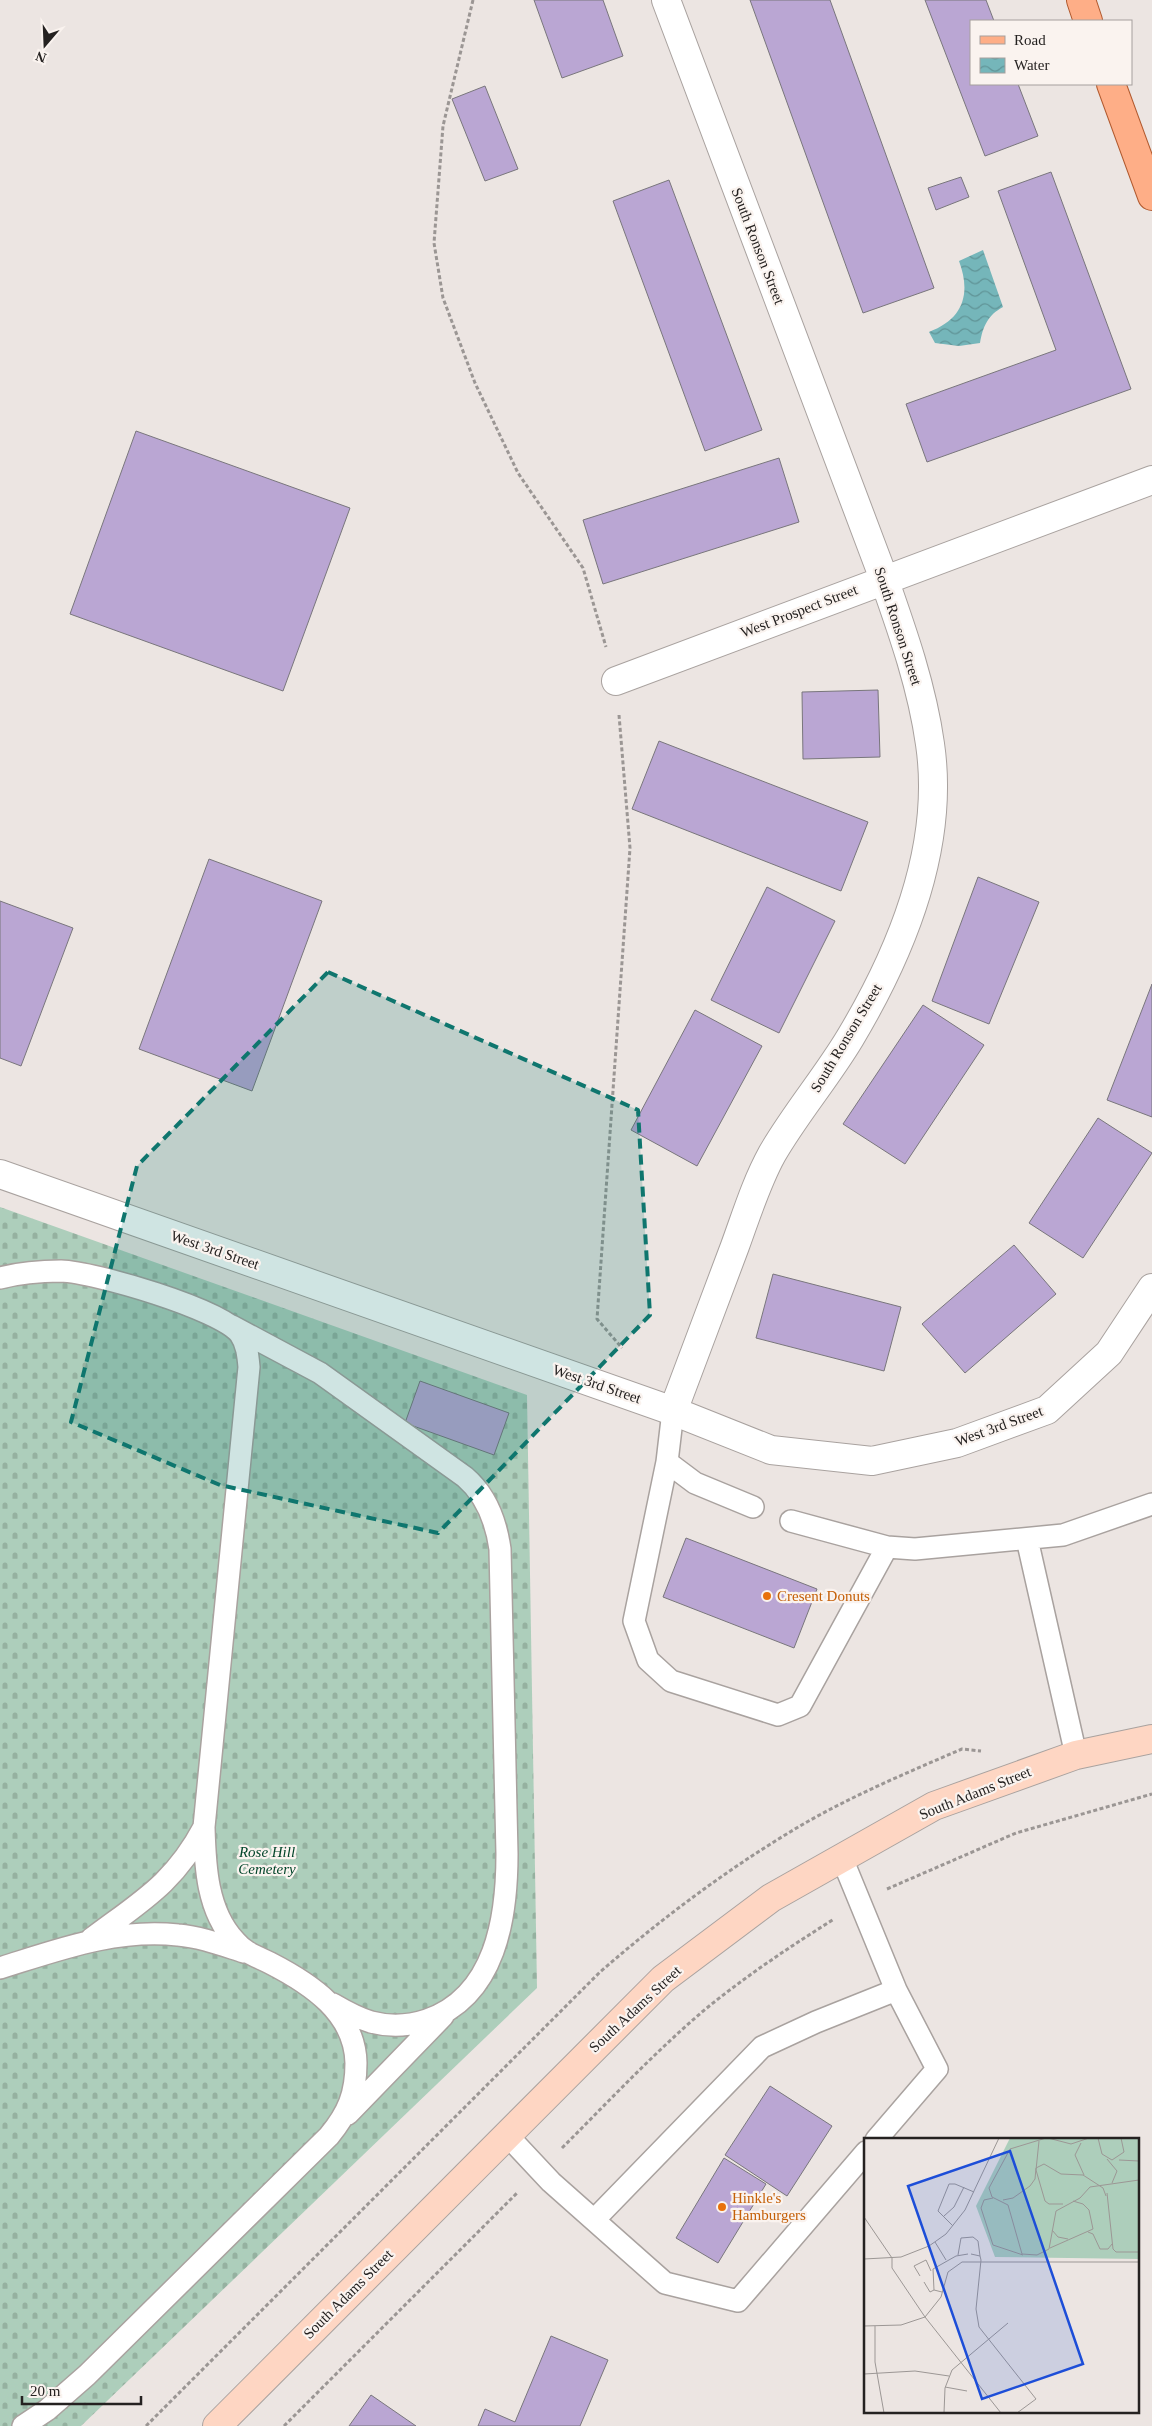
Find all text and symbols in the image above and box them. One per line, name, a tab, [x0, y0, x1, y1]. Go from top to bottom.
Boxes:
north arrow	[20, 20, 70, 70]
legend	[970, 20, 1132, 85]
text: Road	[1014, 32, 1046, 48]
text: N	[34, 48, 48, 66]
text: Water	[1014, 57, 1049, 73]
street label: South Ronson Street	[728, 186, 788, 307]
street label: South Ronson Street	[871, 565, 925, 688]
street label: West Prospect Street	[738, 581, 860, 641]
street label: South Ronson Street	[807, 980, 885, 1095]
street label: West 3rd Street	[169, 1227, 262, 1273]
street label: West 3rd Street	[551, 1361, 644, 1407]
street label: West 3rd Street	[953, 1402, 1046, 1449]
place label: Cresent Donuts	[777, 1588, 870, 1604]
marker: Cresent Donuts	[761, 1590, 773, 1602]
street label: South Adams Street	[917, 1763, 1034, 1823]
park label: Rose Hill Cemetery	[238, 1844, 296, 1877]
street label: South Adams Street	[586, 1962, 685, 2055]
inset map	[864, 2138, 1140, 2414]
place label: Hinkle's Hamburgers	[732, 2190, 806, 2223]
marker: Hinkle's Hamburgers	[716, 2201, 728, 2213]
street label: South Adams Street	[300, 2246, 396, 2342]
scale bar	[22, 2374, 141, 2406]
text: 20 m	[30, 2383, 61, 2399]

